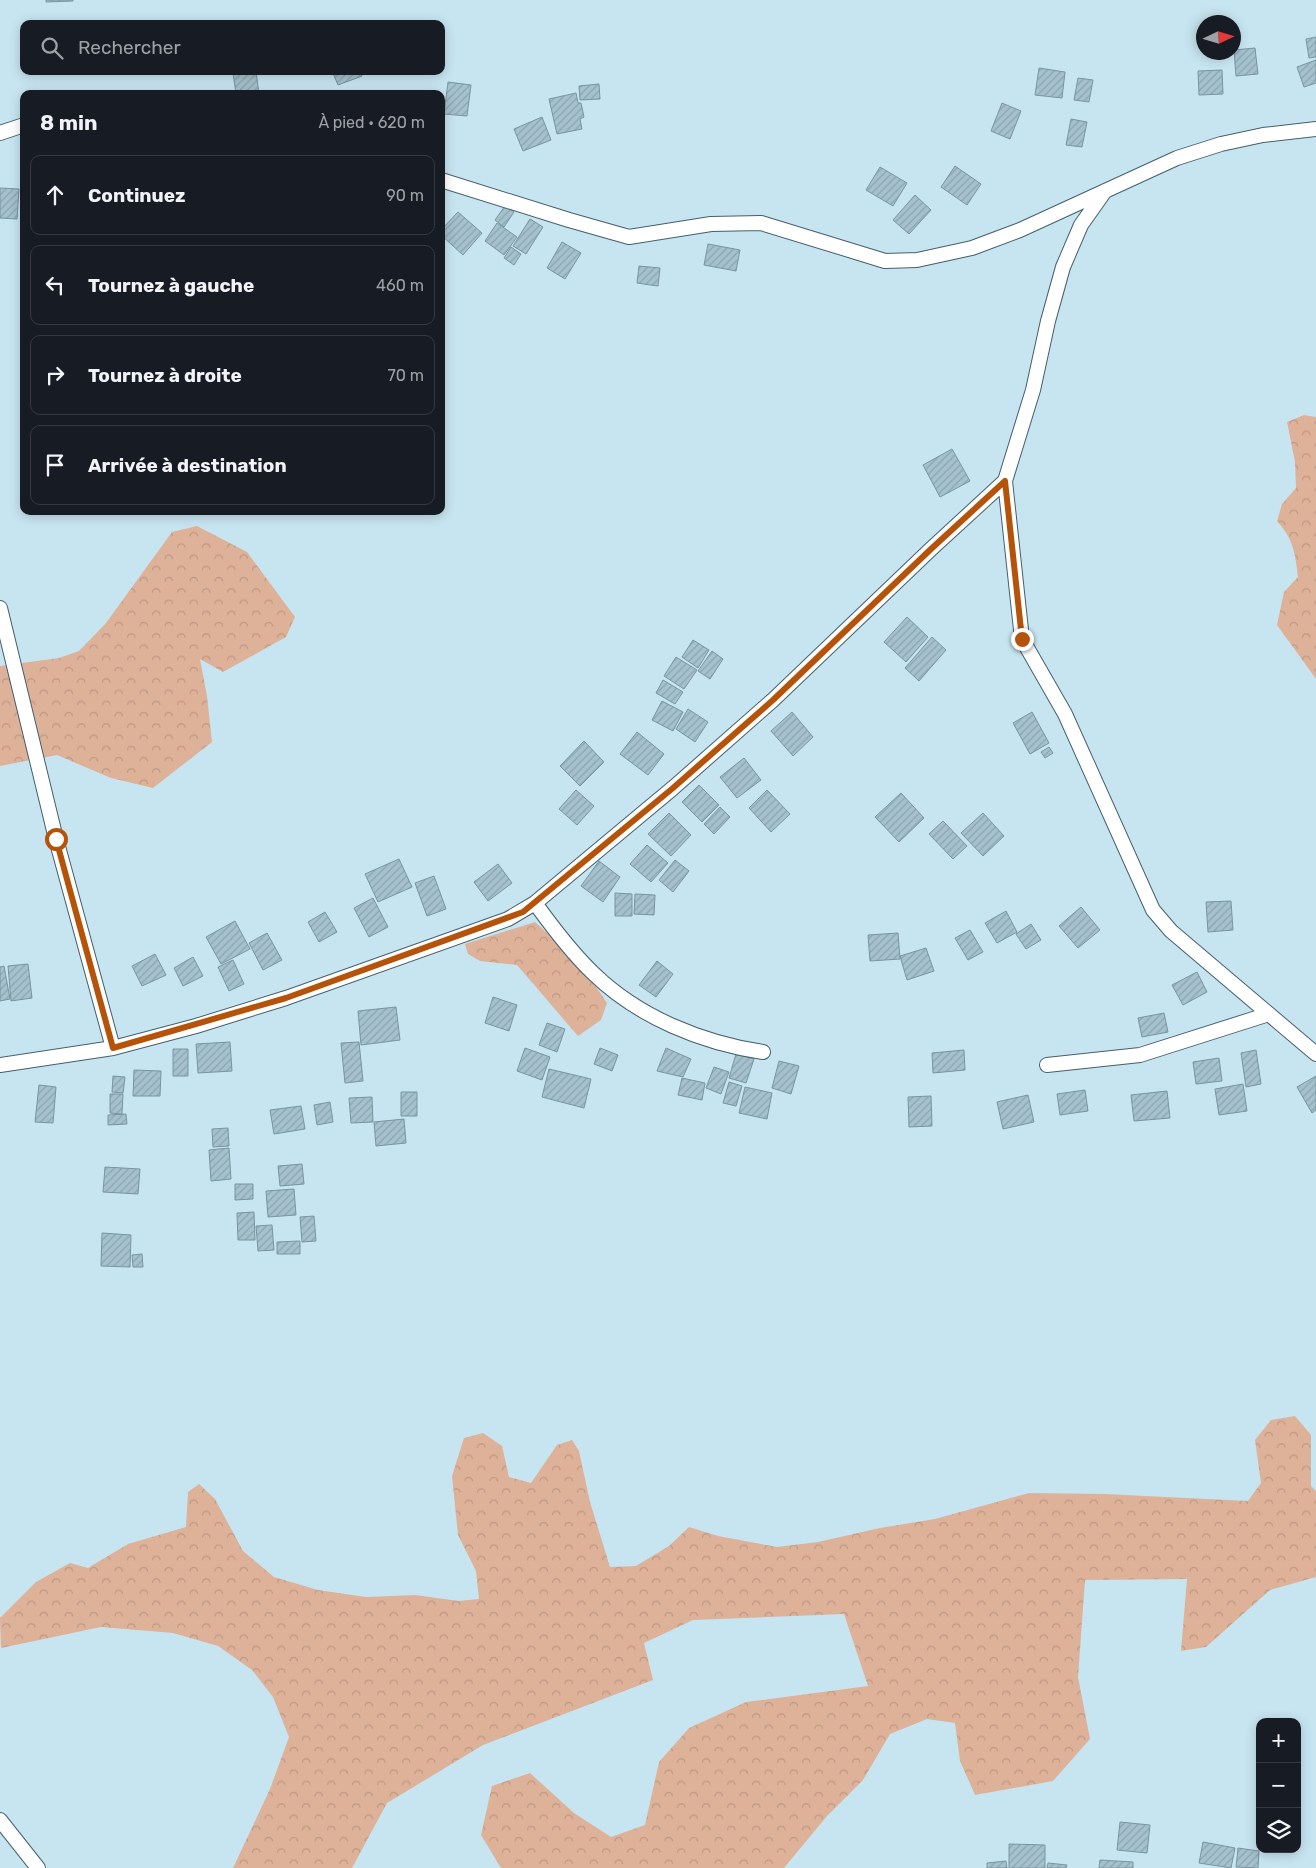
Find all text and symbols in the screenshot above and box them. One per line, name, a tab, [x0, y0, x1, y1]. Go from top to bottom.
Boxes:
north arrow	[1196, 15, 1241, 60]
search box	[20, 20, 445, 75]
icon: search	[38, 34, 66, 62]
text: Rechercher	[78, 36, 181, 59]
text: 8 min	[40, 110, 97, 135]
text: À pied · 620 m	[318, 113, 425, 132]
icon: ahead	[41, 181, 69, 209]
text: Continuez	[88, 184, 186, 207]
text: 90 m	[386, 186, 424, 205]
icon: left	[41, 271, 69, 299]
text: Tournez à gauche	[88, 274, 254, 297]
text: 460 m	[376, 276, 424, 295]
icon: right	[41, 361, 69, 389]
text: Tournez à droite	[88, 364, 242, 387]
text: 70 m	[387, 366, 424, 385]
icon: arrive	[41, 451, 69, 479]
text: Arrivée à destination	[88, 454, 287, 477]
route end	[1011, 628, 1034, 651]
route start	[45, 828, 68, 851]
map controls	[1256, 1718, 1301, 1853]
button: +	[1256, 1718, 1301, 1763]
button: −	[1256, 1763, 1301, 1808]
button: layers	[1256, 1808, 1301, 1853]

